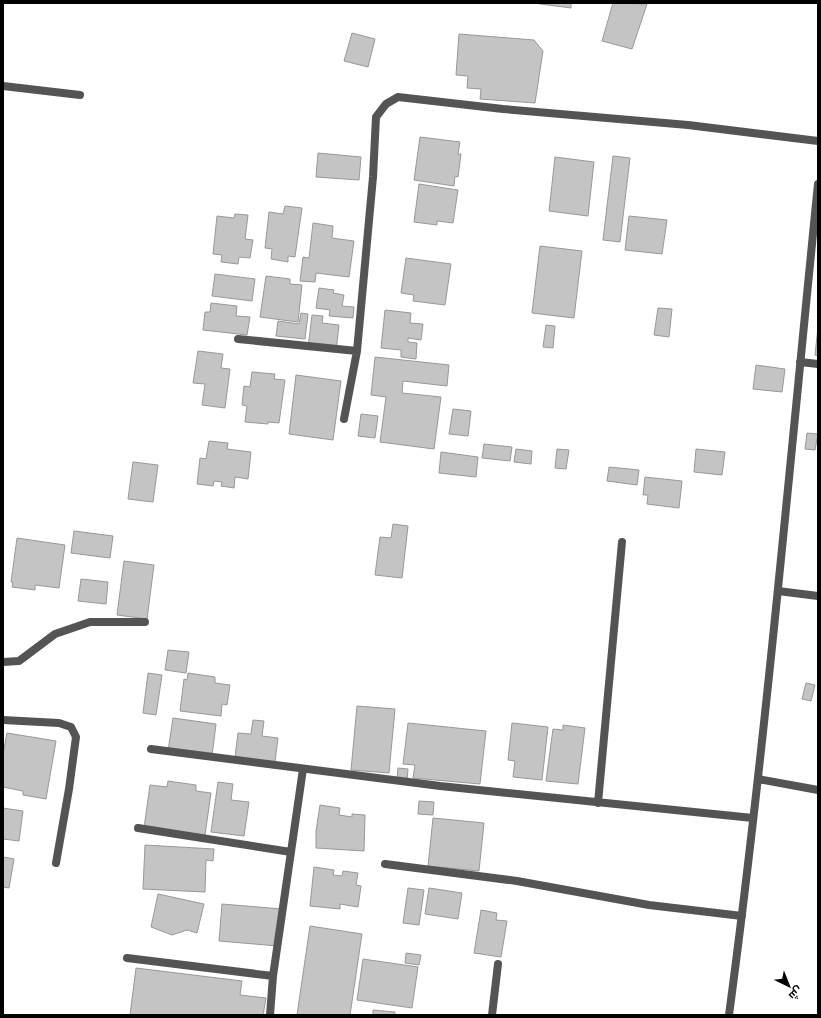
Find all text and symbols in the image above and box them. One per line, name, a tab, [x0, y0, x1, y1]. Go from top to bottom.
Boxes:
north arrow	[769, 966, 809, 1006]
text: ش	[786, 983, 806, 1003]

